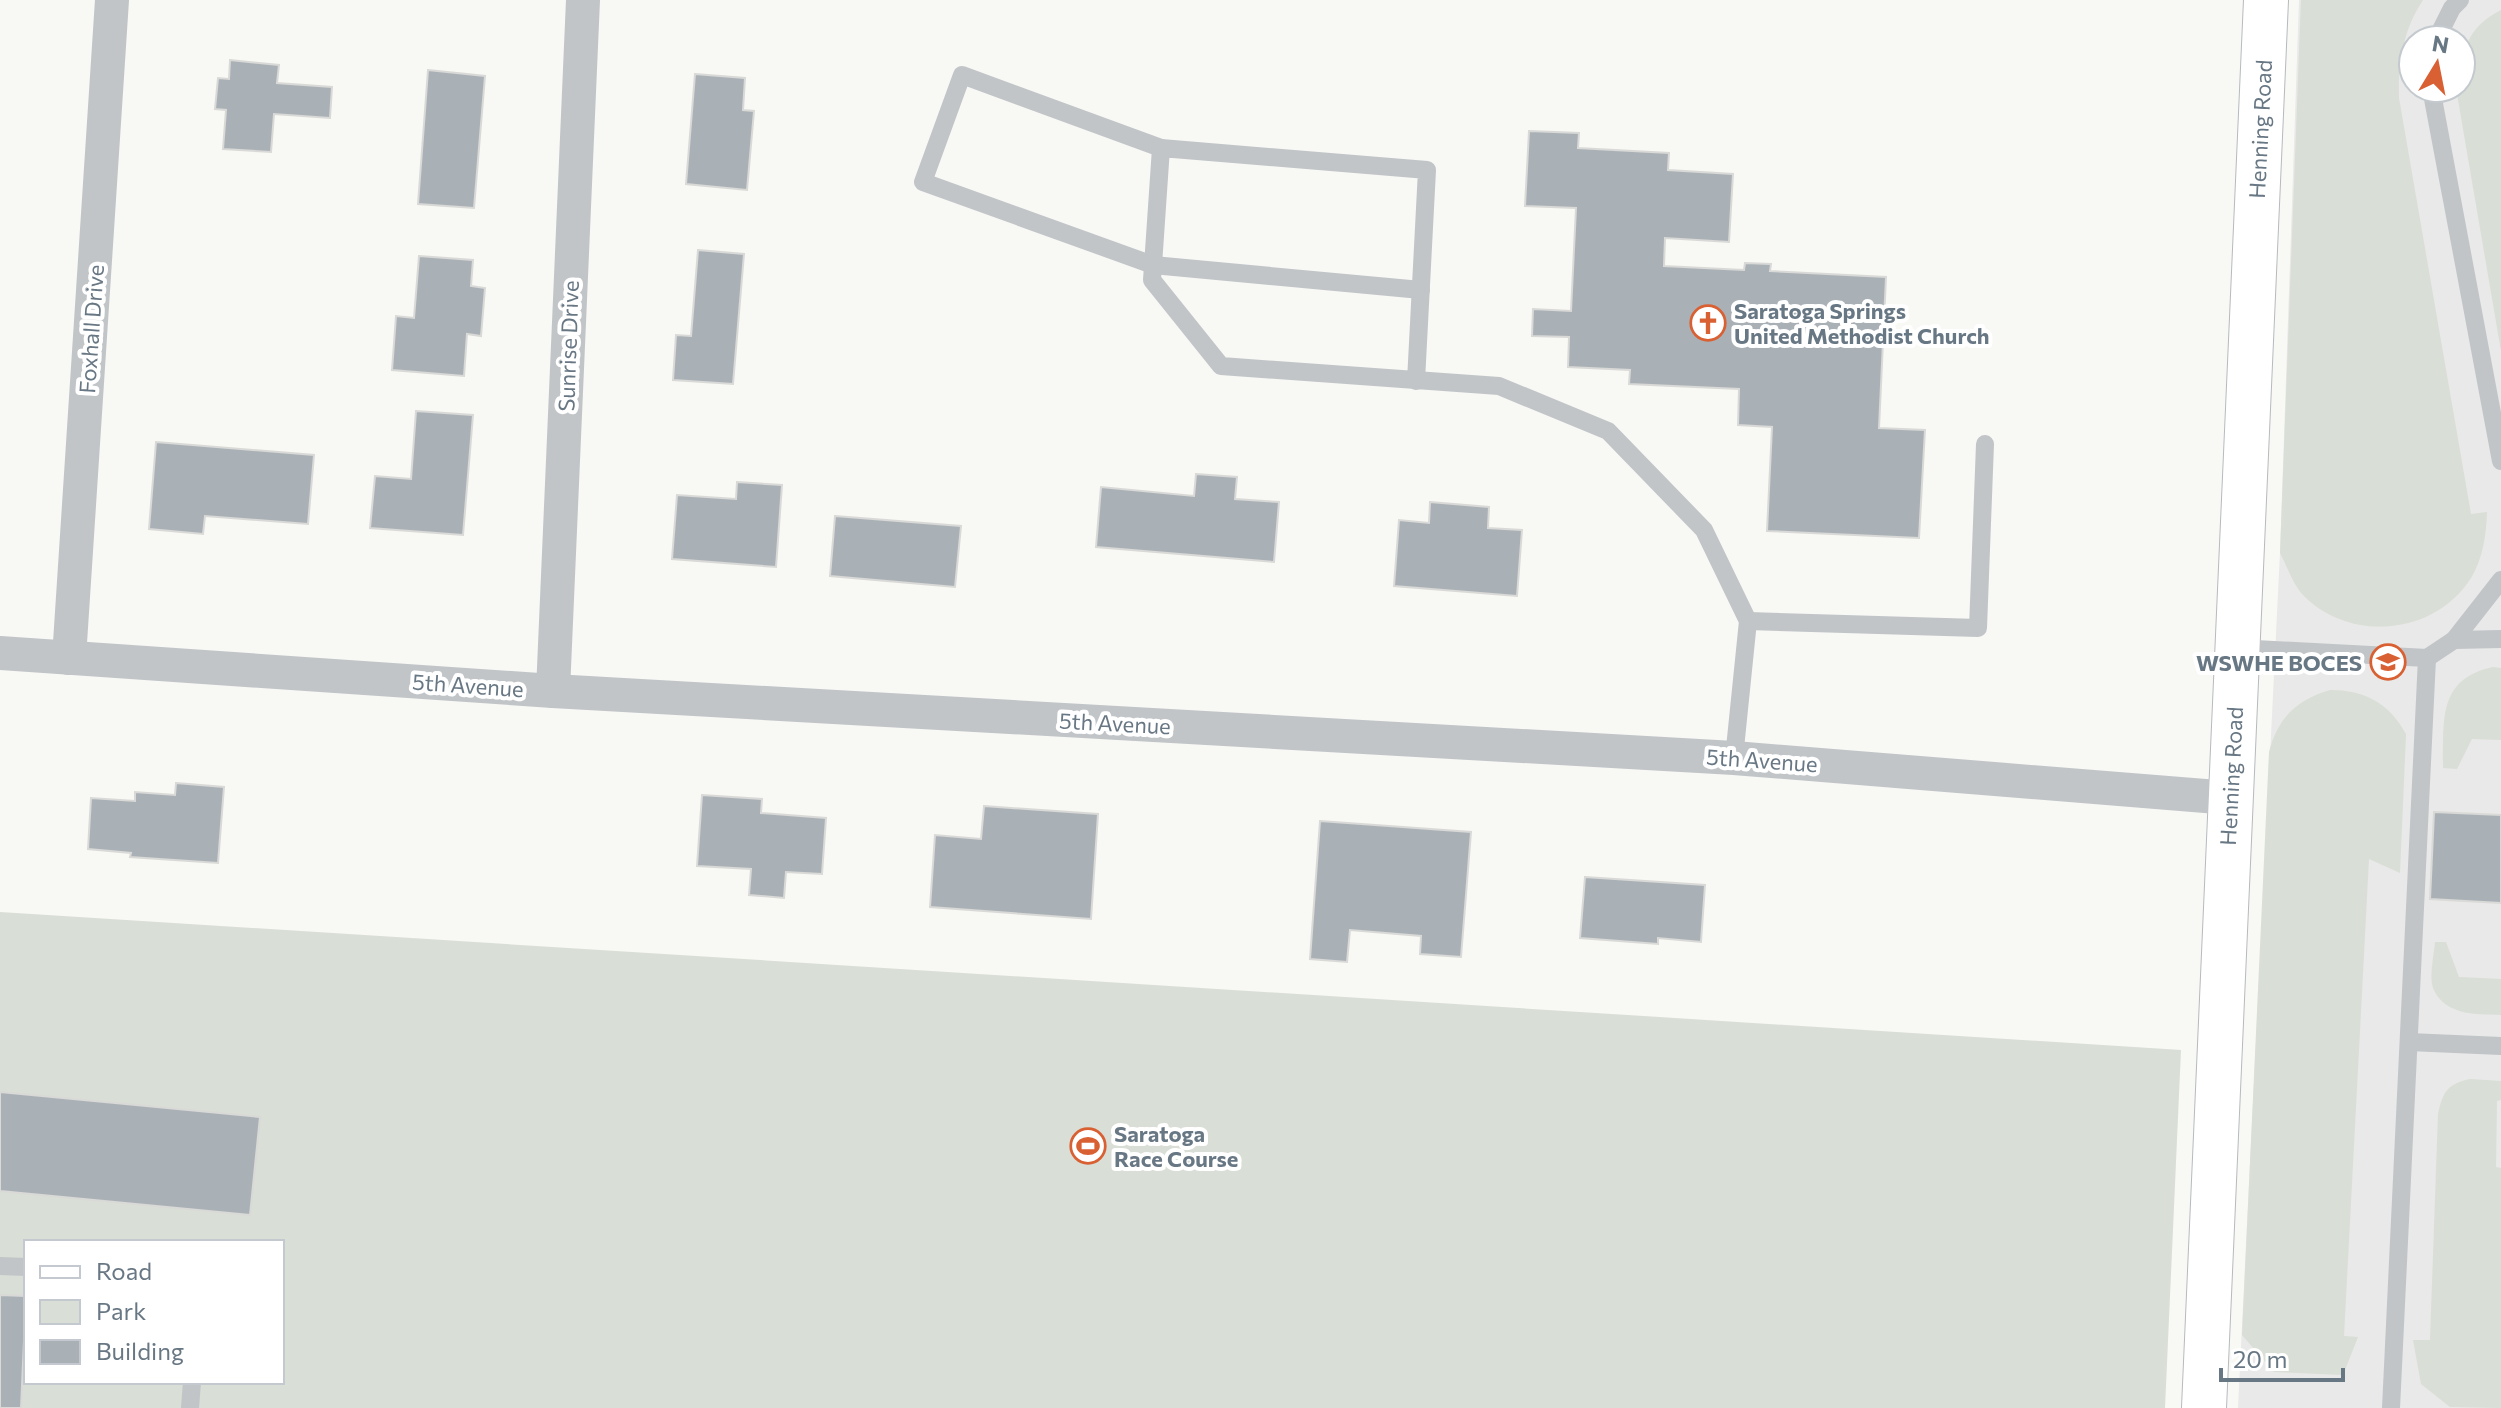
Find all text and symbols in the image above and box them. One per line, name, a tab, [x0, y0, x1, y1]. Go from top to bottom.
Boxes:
north arrow	[2397, 24, 2477, 104]
text: N	[2430, 29, 2451, 59]
street label: Henning Road	[2243, 59, 2277, 199]
street label: Foxhall Drive	[73, 264, 109, 394]
street label: Sunrise Drive	[552, 280, 584, 412]
place label: Saratoga Springs United Methodist Church	[1734, 297, 1990, 349]
church icon: Saratoga Springs United Methodist Church	[1689, 304, 1727, 342]
school or university icon: WSWHE BOCES	[2369, 643, 2407, 681]
place label: WSWHE BOCES	[2196, 649, 2362, 676]
street label: 5th Avenue	[411, 668, 525, 702]
street label: Henning Road	[2214, 706, 2248, 846]
street label: 5th Avenue	[1058, 707, 1172, 739]
street label: 5th Avenue	[1705, 743, 1819, 777]
place label: Saratoga Race Course	[1114, 1120, 1238, 1172]
sports icon: Saratoga Race Course	[1069, 1127, 1107, 1165]
legend	[24, 1240, 284, 1384]
text: Road	[96, 1256, 152, 1285]
text: Park	[96, 1296, 146, 1325]
scale bar	[2221, 1332, 2343, 1382]
text: Building	[96, 1336, 184, 1365]
text: 20 m	[2233, 1344, 2287, 1373]

